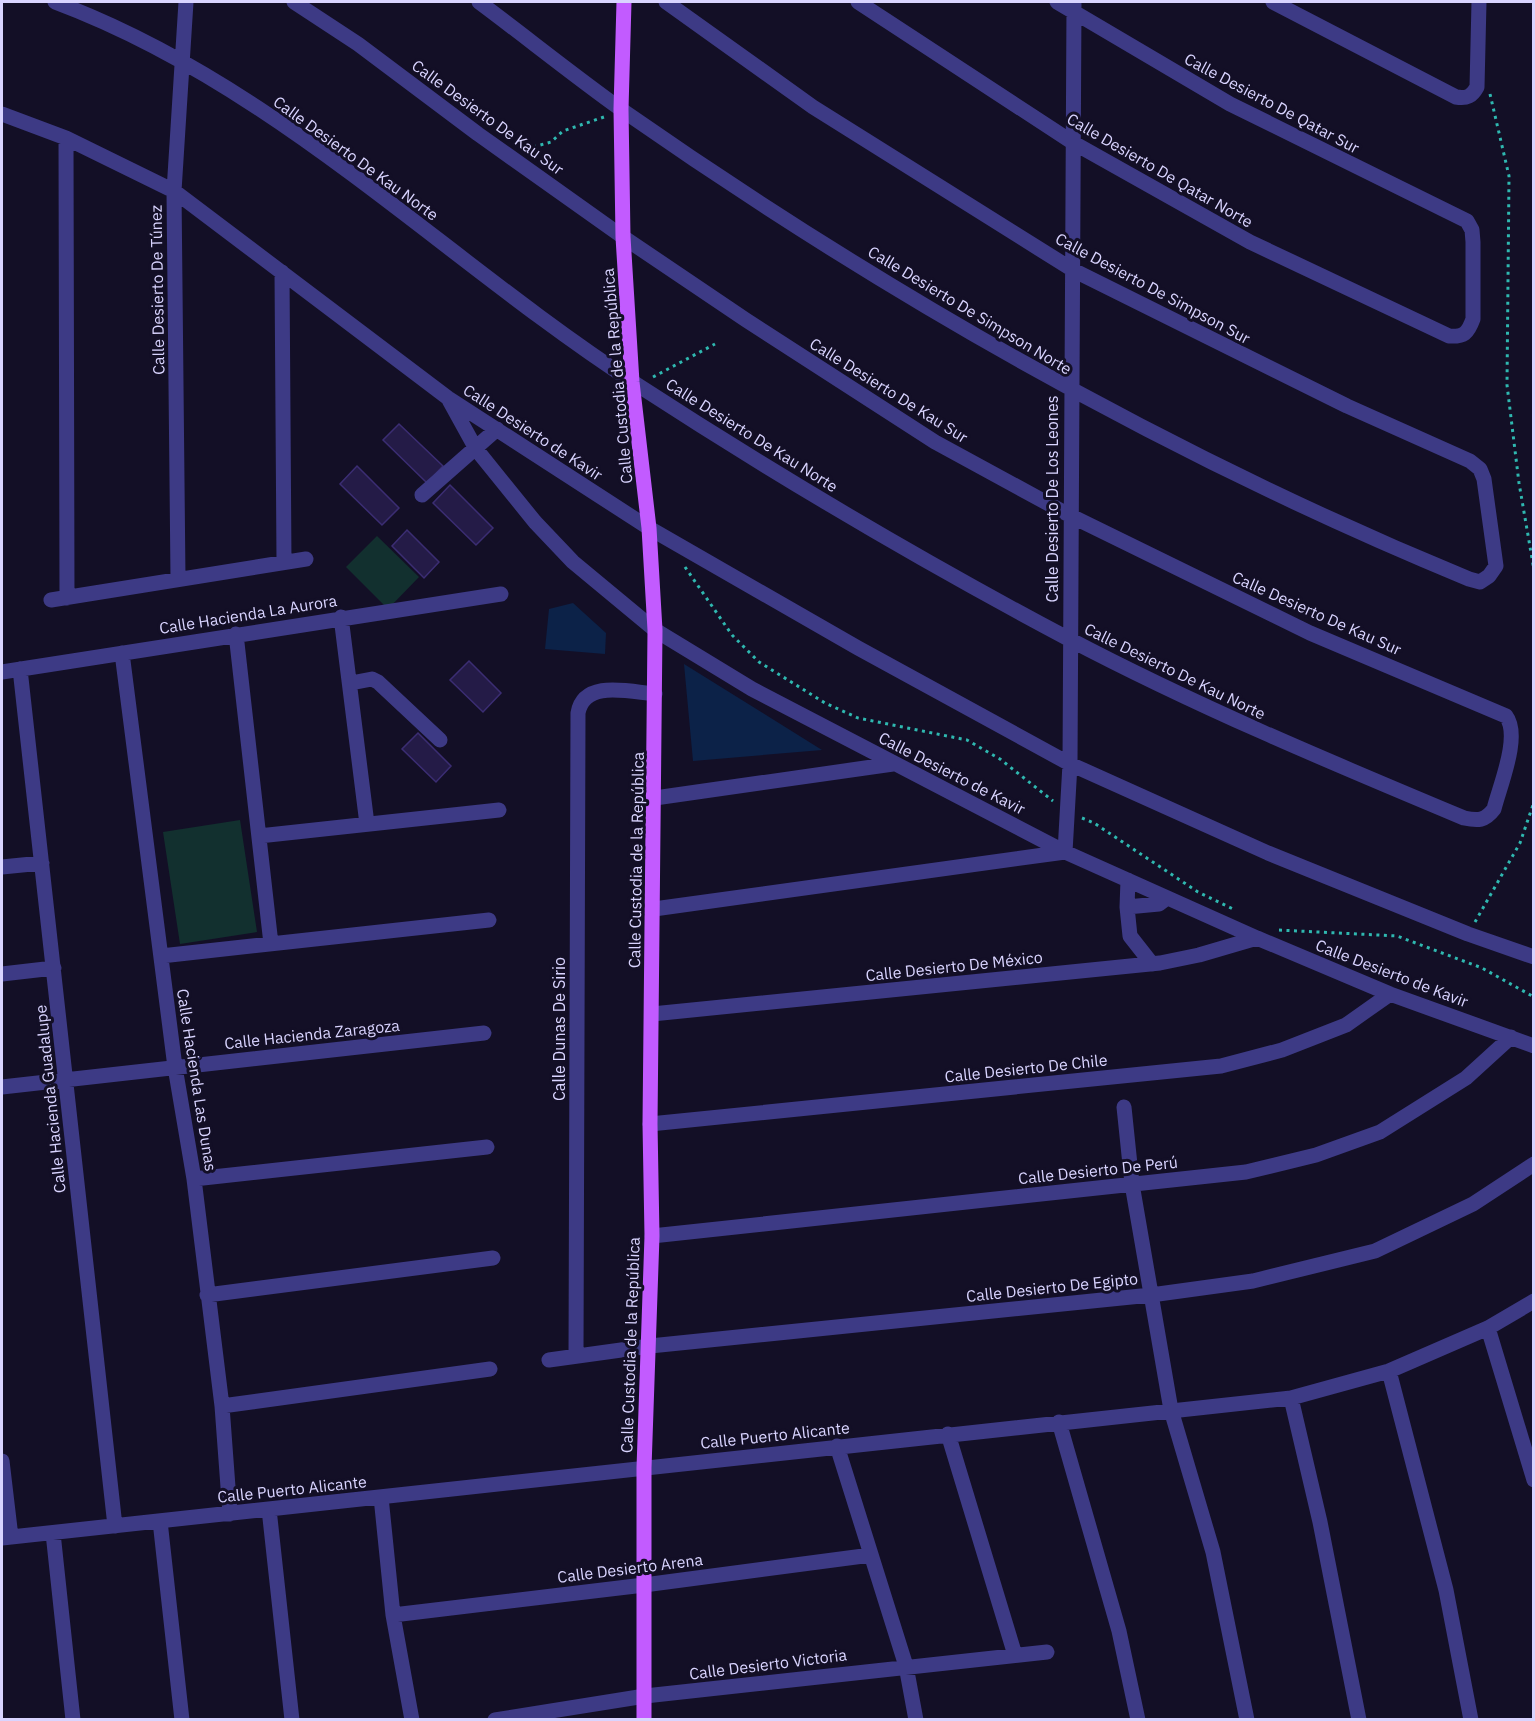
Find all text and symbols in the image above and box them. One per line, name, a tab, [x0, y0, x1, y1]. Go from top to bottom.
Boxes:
street label: Calle Desierto De Qatar Sur	[1181, 48, 1363, 158]
street label: Calle Desierto De Kau Sur	[408, 55, 568, 179]
street label: Calle Desierto De Kau Norte	[270, 91, 443, 225]
street label: Calle Desierto De Qatar Norte	[1063, 108, 1257, 232]
street label: Calle Desierto De Túnez	[146, 205, 168, 375]
street label: Calle Desierto De Simpson Sur	[1052, 228, 1254, 348]
street label: Calle Desierto De Simpson Norte	[865, 241, 1076, 379]
street label: Calle Custodia de la República	[598, 267, 636, 485]
street label: Calle Desierto De Kau Sur	[806, 333, 972, 447]
street label: Calle Desierto De Kau Norte	[662, 374, 842, 496]
street label: Calle Desierto de Kavir	[460, 380, 606, 485]
street label: Calle Desierto De Los Leones	[1042, 396, 1062, 602]
street label: Calle Desierto De Kau Sur	[1229, 567, 1405, 659]
street label: Calle Hacienda La Aurora	[158, 590, 339, 638]
street label: Calle Desierto De Kau Norte	[1081, 618, 1269, 724]
street label: Calle Desierto de Kavir	[875, 727, 1029, 819]
street label: Calle Custodia de la República	[624, 751, 648, 968]
street label: Calle Desierto de Kavir	[1313, 935, 1471, 1011]
street label: Calle Desierto De México	[864, 947, 1044, 985]
street label: Calle Dunas De Sirio	[549, 957, 569, 1101]
street label: Calle Hacienda Las Dunas	[173, 987, 221, 1173]
street label: Calle Hacienda Guadalupe	[30, 1004, 70, 1194]
street label: Calle Hacienda Zaragoza	[223, 1015, 401, 1053]
street label: Calle Desierto De Chile	[944, 1049, 1109, 1086]
street label: Calle Desierto De Perú	[1017, 1152, 1179, 1188]
street label: Calle Custodia de la República	[616, 1236, 644, 1453]
street label: Calle Desierto De Egipto	[965, 1268, 1139, 1306]
street label: Calle Puerto Alicante	[699, 1417, 851, 1453]
street label: Calle Puerto Alicante	[216, 1471, 368, 1507]
street label: Calle Desierto Arena	[556, 1549, 704, 1587]
street label: Calle Desierto Victoria	[688, 1644, 848, 1684]

